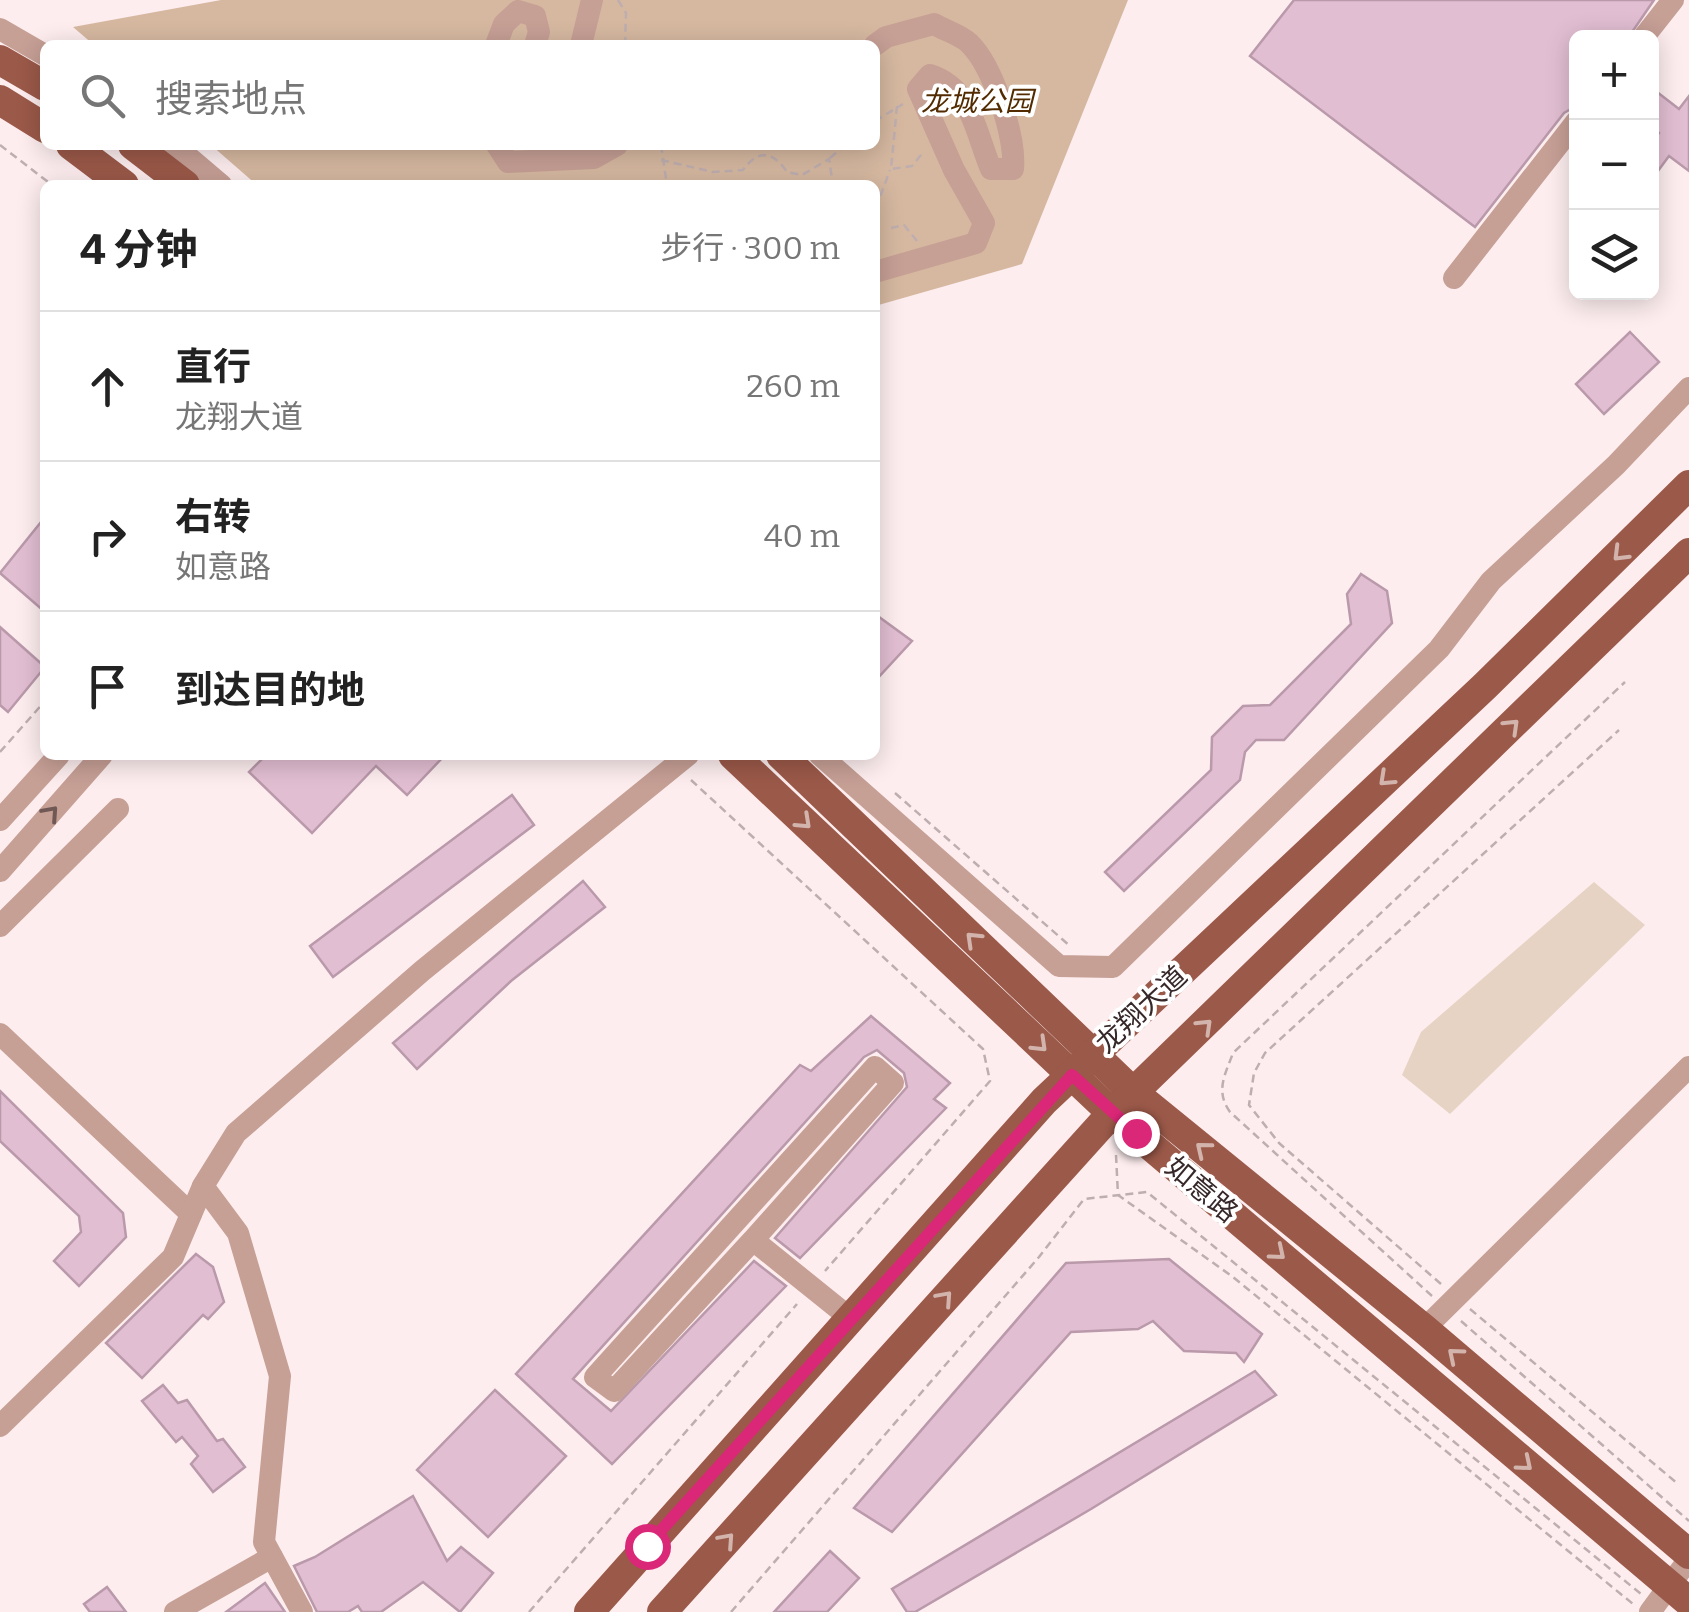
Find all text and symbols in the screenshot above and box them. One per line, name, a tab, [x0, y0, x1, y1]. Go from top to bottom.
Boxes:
map controls	[1569, 30, 1659, 300]
button: +	[1569, 30, 1659, 120]
search box	[40, 40, 880, 150]
icon: search	[75, 68, 130, 123]
text: 搜索地点	[155, 76, 307, 122]
park label: 龙城公园	[921, 85, 1037, 118]
button: −	[1569, 120, 1659, 210]
button: layers	[1569, 210, 1659, 300]
text: 4 分钟	[80, 225, 197, 275]
text: 步行 · 300 m	[660, 229, 840, 267]
text: 直行	[175, 344, 251, 390]
icon: ahead	[80, 359, 135, 414]
text: 260 m	[746, 367, 840, 405]
text: 龙翔大道	[175, 398, 303, 436]
text: 右转	[175, 494, 251, 540]
icon: right	[80, 509, 135, 564]
text: 40 m	[764, 517, 840, 555]
one-way arrow	[1613, 542, 1631, 560]
text: 如意路	[175, 548, 271, 586]
icon: arrive	[80, 659, 135, 714]
text: 到达目的地	[175, 667, 365, 713]
one-way arrow	[1501, 719, 1519, 737]
one-way arrow	[1379, 767, 1398, 785]
one-way arrow	[40, 806, 58, 825]
one-way arrow	[792, 810, 810, 828]
one-way arrow	[966, 933, 984, 951]
street label: 龙翔大道	[1089, 959, 1194, 1060]
one-way arrow	[1194, 1020, 1212, 1038]
one-way arrow	[1029, 1033, 1047, 1051]
route end	[1114, 1111, 1160, 1157]
one-way arrow	[1197, 1143, 1215, 1161]
street label: 如意路	[1159, 1150, 1244, 1229]
one-way arrow	[1266, 1242, 1284, 1260]
one-way arrow	[933, 1291, 951, 1310]
one-way arrow	[1448, 1349, 1466, 1367]
one-way arrow	[1514, 1452, 1532, 1470]
route start	[625, 1524, 671, 1570]
one-way arrow	[715, 1533, 733, 1552]

